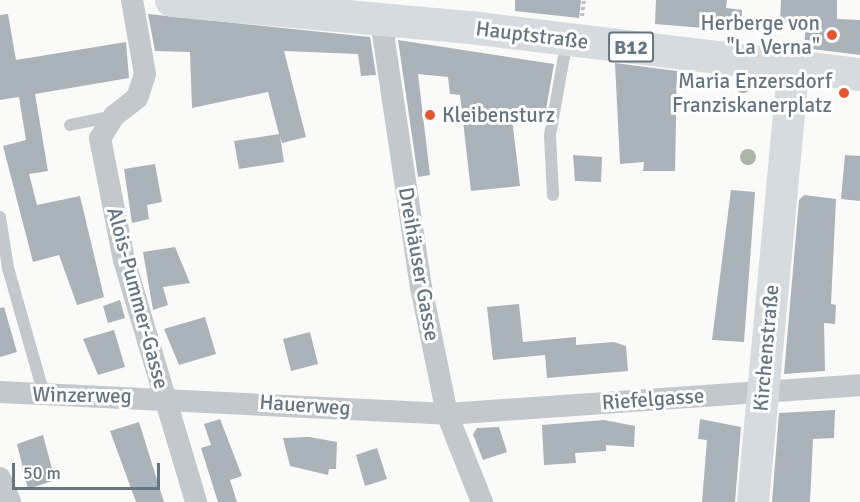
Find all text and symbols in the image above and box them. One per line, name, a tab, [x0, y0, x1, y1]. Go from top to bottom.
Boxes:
place label: Herberge von "La Verna"	[701, 10, 820, 60]
street label: Hauptstraße	[474, 16, 590, 54]
marker: Herberge von "La Verna"	[825, 28, 839, 42]
road number: B12	[607, 30, 655, 64]
place label: Maria Enzersdorf Franziskanerplatz	[672, 68, 832, 118]
marker: Maria Enzersdorf Franziskanerplatz	[837, 86, 851, 100]
place label: Kleibensturz	[442, 102, 555, 128]
marker: Kleibensturz	[423, 108, 437, 122]
street label: Dreihäuser Gasse	[393, 185, 445, 343]
street label: Alois-Pummer-Gasse	[102, 204, 174, 392]
street label: Kirchenstraße	[748, 284, 784, 412]
street label: Winzerweg	[32, 382, 132, 408]
street label: Riefelgasse	[601, 383, 705, 415]
street label: Hauerweg	[259, 389, 351, 421]
scale bar	[15, 451, 164, 489]
text: 50 m	[23, 462, 61, 484]

